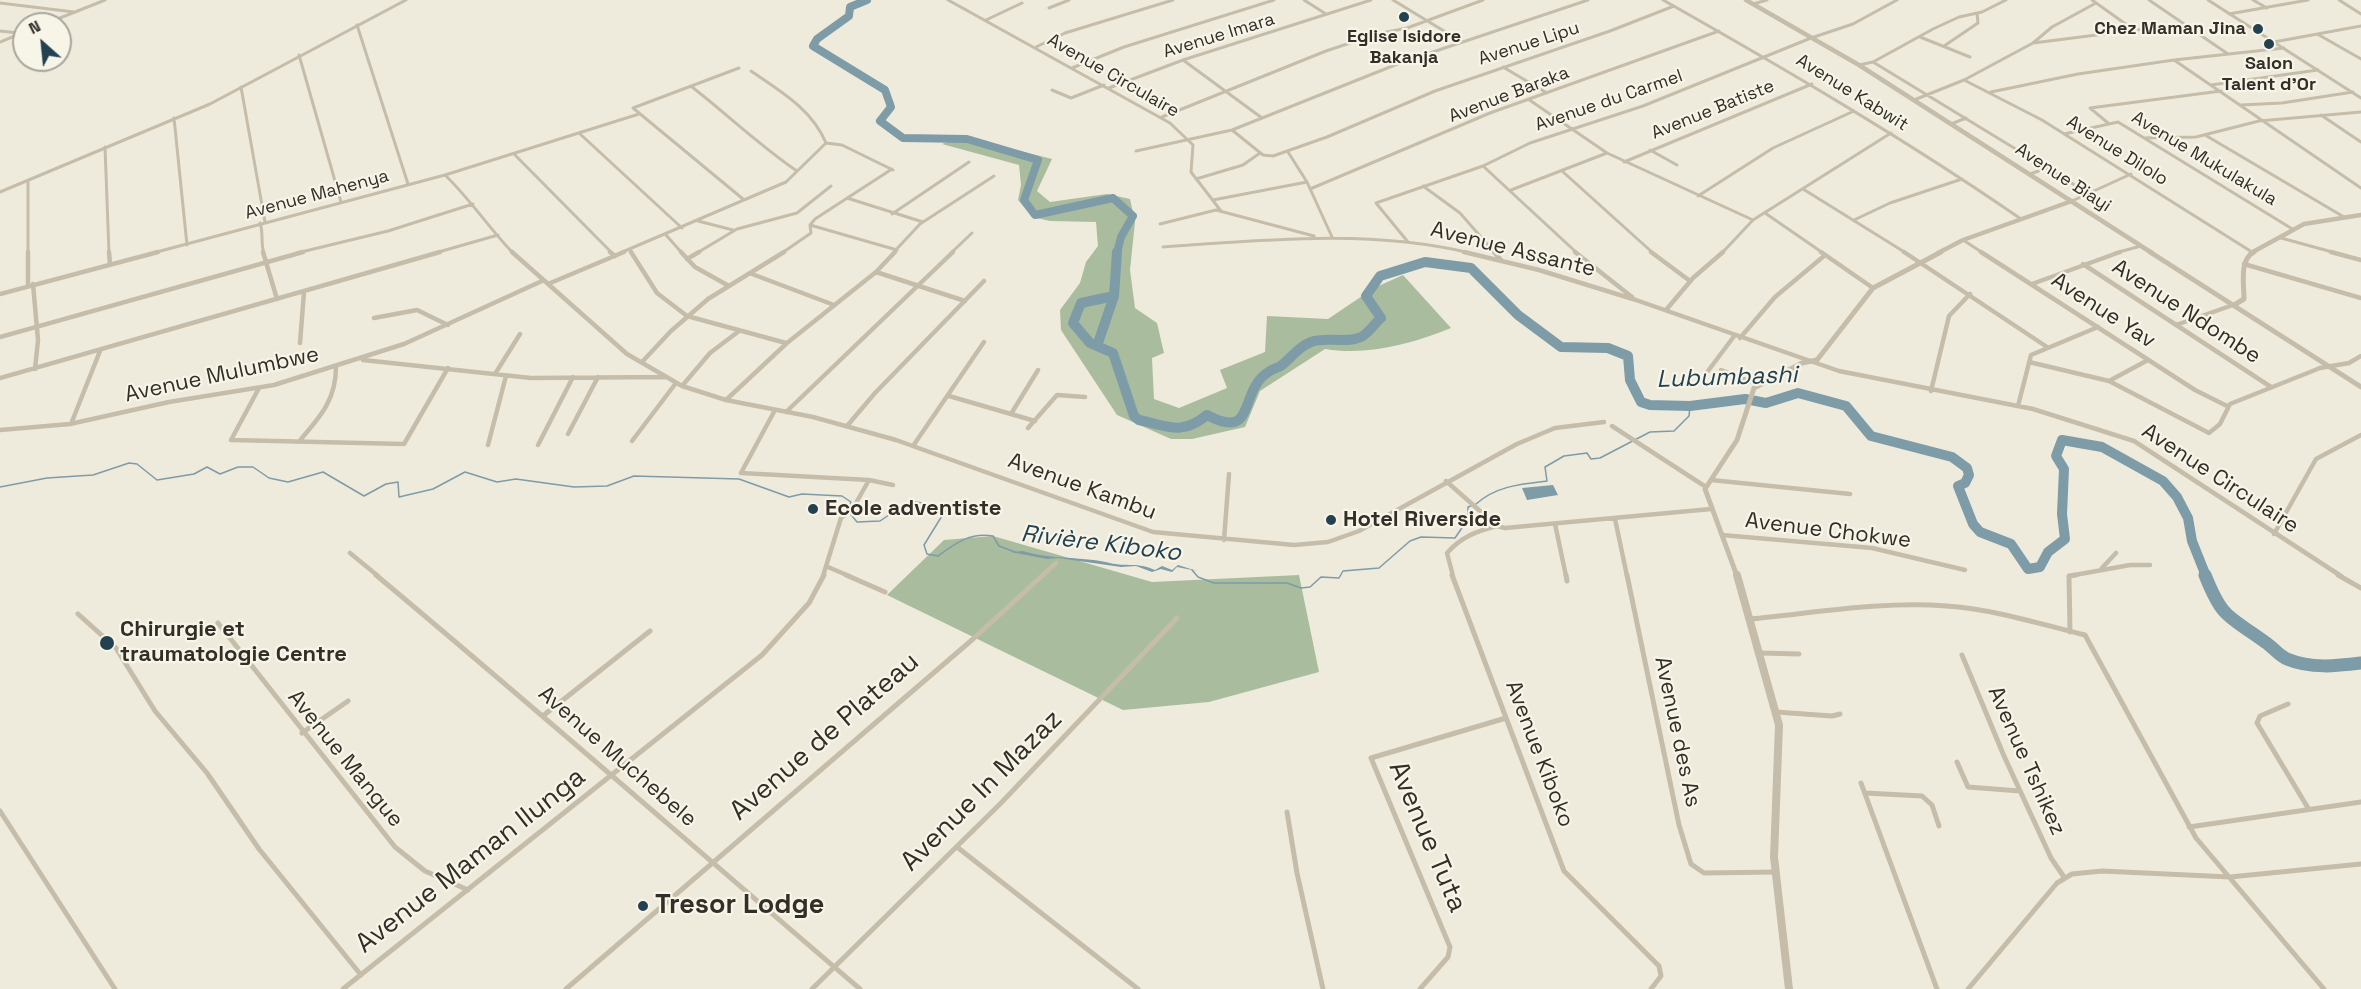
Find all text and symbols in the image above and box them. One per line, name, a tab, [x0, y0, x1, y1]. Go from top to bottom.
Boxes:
street label: Avenue Imara	[1161, 9, 1277, 63]
marker: Eglise Isidore Bakanja	[1397, 10, 1411, 24]
north arrow	[12, 12, 72, 72]
text: N	[25, 16, 44, 39]
street label: Avenue Lipu	[1476, 17, 1582, 71]
place label: Chez Maman Jina	[2094, 18, 2246, 40]
marker: Chez Maman Jina	[2251, 22, 2265, 36]
place label: Eglise Isidore Bakanja	[1347, 26, 1461, 68]
street label: Avenue Circulaire	[1043, 29, 1183, 123]
marker: Salon Talent d'Or	[2262, 37, 2276, 51]
street label: Avenue Kabwit	[1792, 50, 1912, 136]
place label: Salon Talent d'Or	[2222, 53, 2316, 96]
street label: Avenue Baraka	[1446, 62, 1572, 128]
street label: Avenue du Carmel	[1532, 66, 1686, 136]
street label: Avenue Batiste	[1648, 76, 1778, 144]
street label: Avenue Mukulakula	[2127, 107, 2281, 211]
street label: Avenue Dilolo	[2062, 111, 2172, 191]
street label: Avenue Biayi	[2011, 139, 2115, 217]
street label: Avenue Mahenya	[243, 165, 391, 225]
street label: Avenue Assante	[1428, 217, 1598, 283]
street label: Avenue Ndombe	[2107, 254, 2265, 370]
street label: Avenue Yav	[2046, 268, 2160, 354]
street label: Avenue Mulumbwe	[122, 342, 322, 408]
water label: Lubumbashi	[1656, 361, 1798, 395]
street label: Avenue Circulaire	[2137, 418, 2303, 540]
street label: Avenue Kambu	[1004, 448, 1160, 526]
place label: Ecole adventiste	[825, 496, 1001, 522]
marker: Ecole adventiste	[806, 502, 820, 516]
place label: Hotel Riverside	[1343, 507, 1501, 533]
street label: Avenue Chokwe	[1744, 508, 1912, 554]
marker: Hotel Riverside	[1324, 513, 1338, 527]
water label: Rivière Kiboko	[1019, 520, 1183, 568]
place label: Chirurgie et traumatologie Centre	[120, 617, 347, 668]
marker: Chirurgie et traumatologie Centre	[98, 634, 116, 652]
street label: Avenue de Plateau	[724, 646, 926, 828]
street label: Avenue des As	[1648, 654, 1706, 810]
street label: Avenue Kiboko	[1499, 677, 1579, 831]
street label: Avenue Muchebele	[532, 681, 702, 833]
street label: Avenue Tshikez	[1981, 682, 2071, 840]
street label: Avenue Mangue	[282, 685, 408, 833]
street label: Avenue In Mazaz	[895, 704, 1069, 878]
street label: Avenue Tuta	[1381, 757, 1473, 917]
street label: Avenue Maman Ilunga	[350, 761, 592, 961]
place label: Tresor Lodge	[655, 890, 824, 922]
marker: Tresor Lodge	[636, 899, 650, 913]

